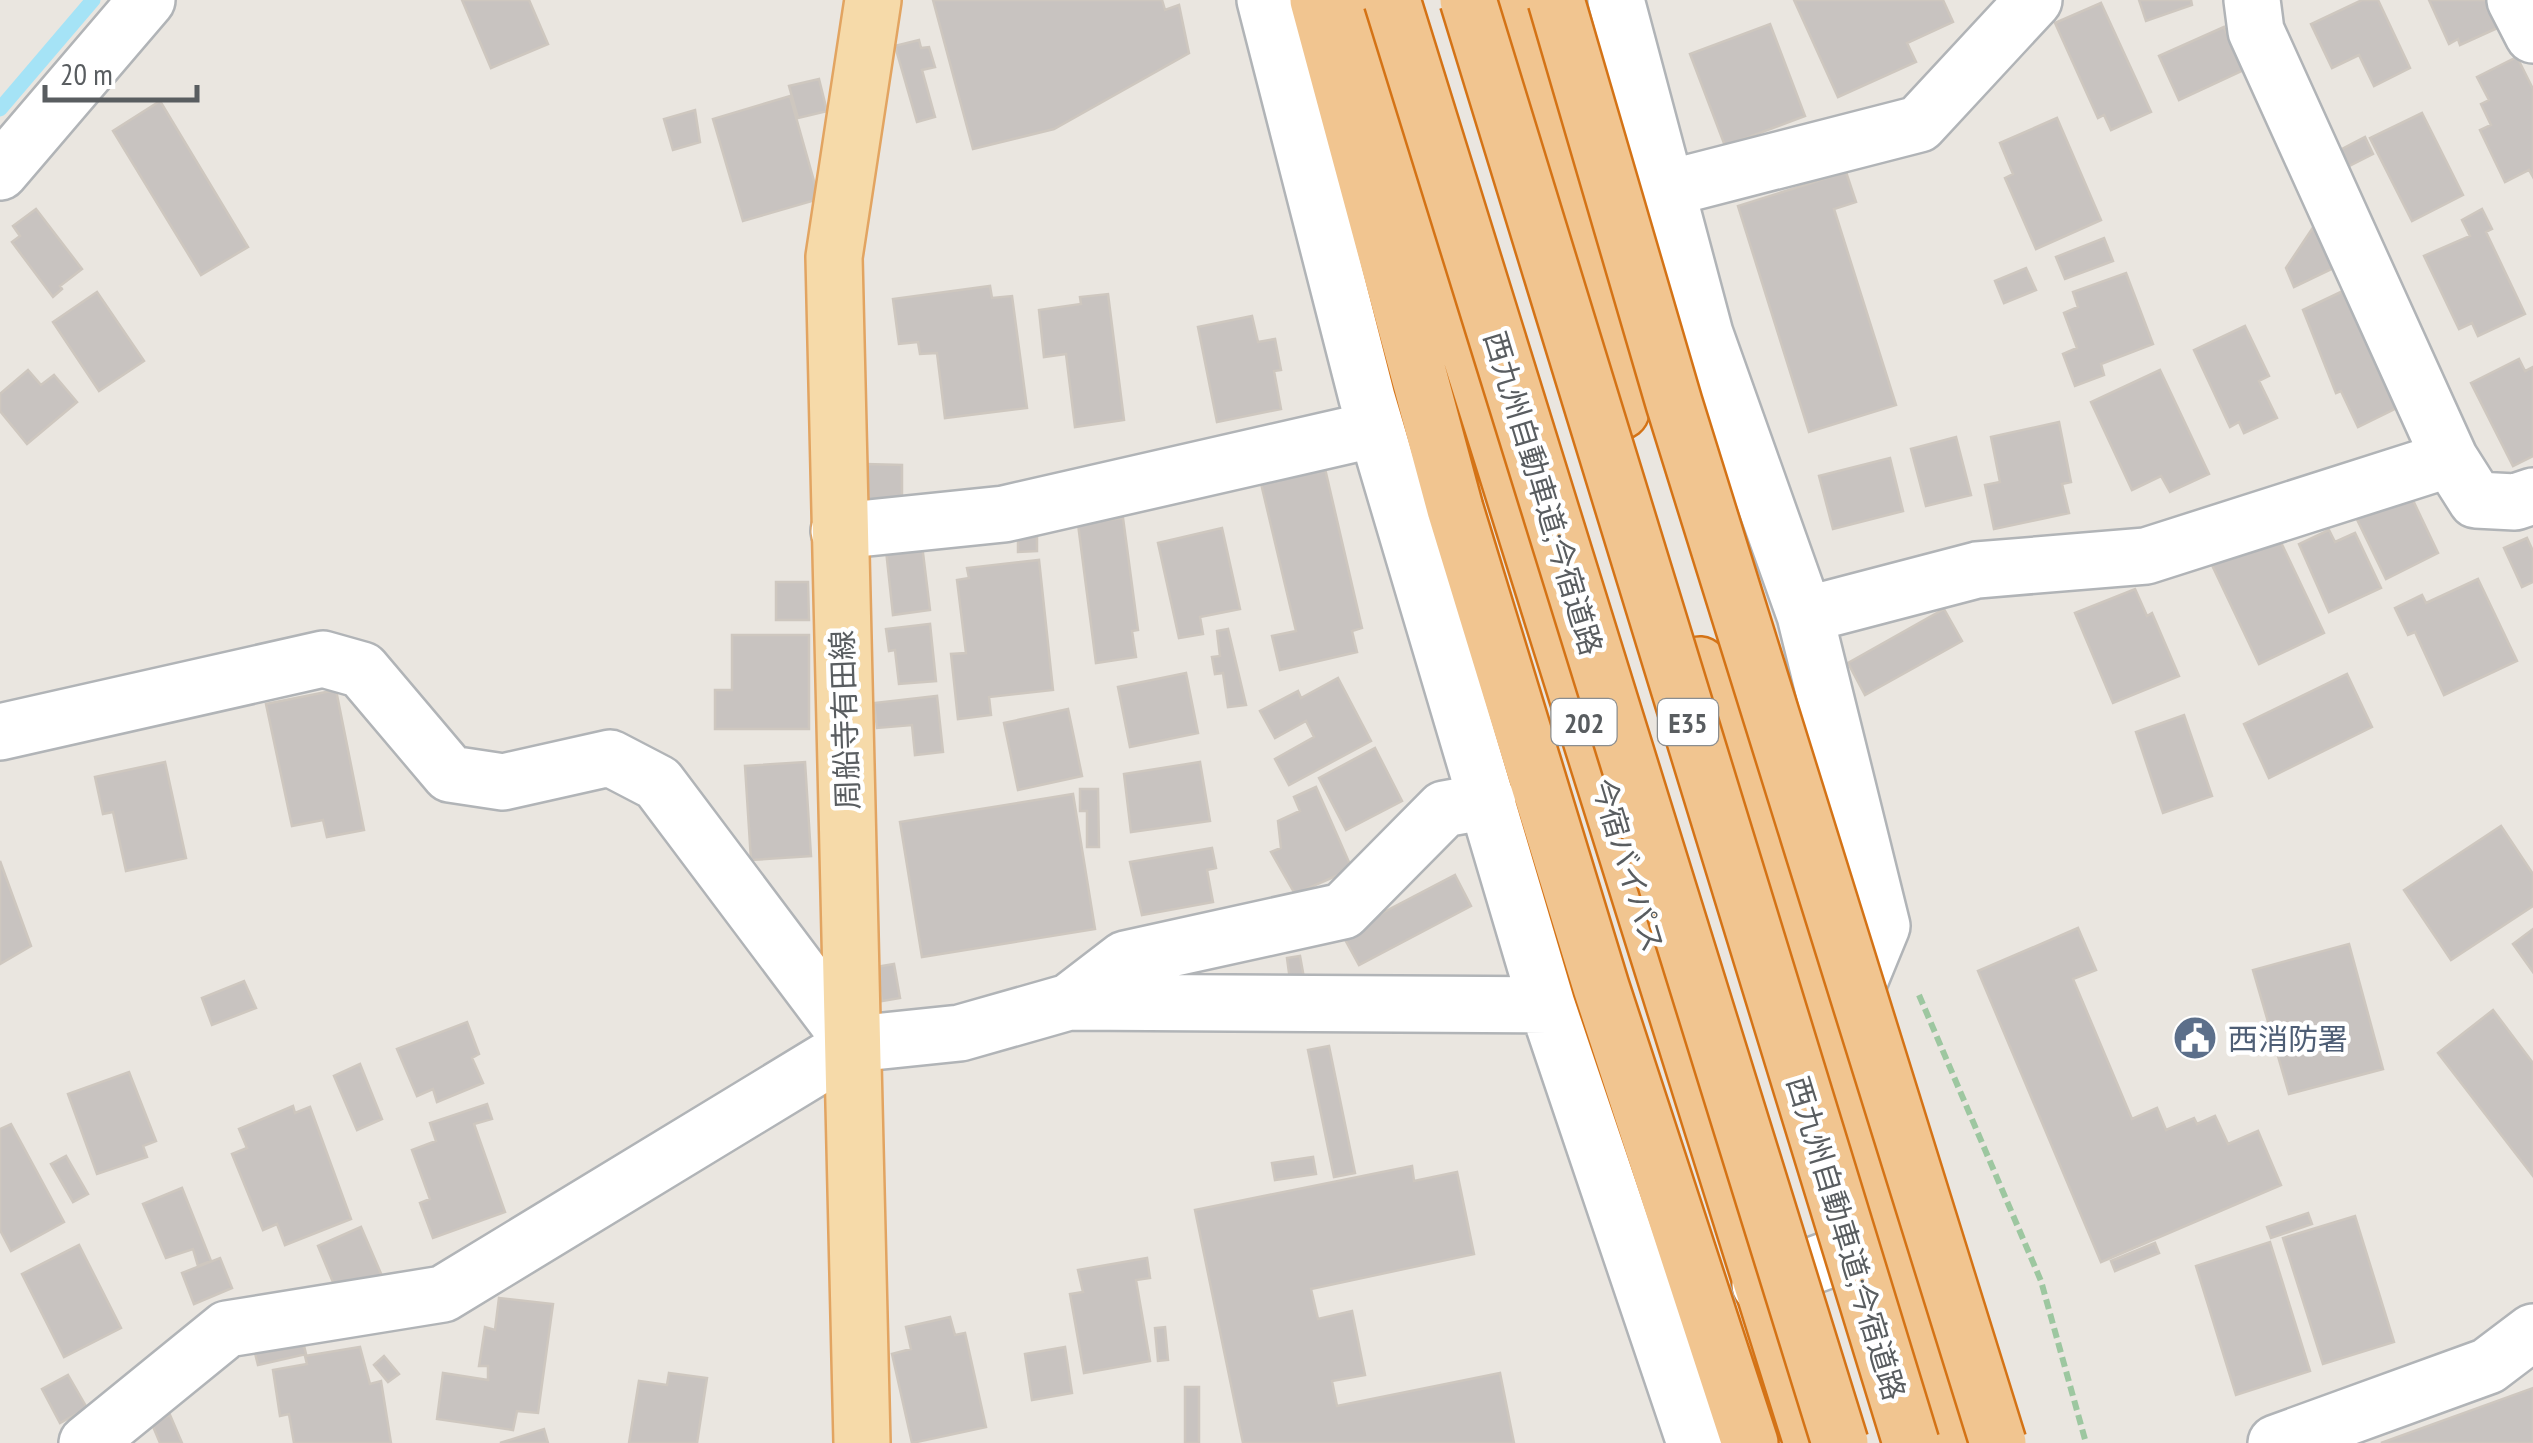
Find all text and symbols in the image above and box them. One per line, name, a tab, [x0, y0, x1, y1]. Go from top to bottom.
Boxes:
scale bar	[45, 40, 198, 102]
text: 20 m	[60, 54, 113, 93]
street label: 西九州自動車道;今宿道路	[1476, 326, 1612, 660]
street label: 周船寺有田線	[821, 629, 867, 811]
road number: 202	[1552, 699, 1616, 745]
road number: E35	[1658, 699, 1718, 745]
street label: 今宿バイパス	[1584, 774, 1674, 956]
public building icon: 西消防署	[2172, 1015, 2218, 1061]
place label: 西消防署	[2228, 1019, 2348, 1058]
street label: 西九州自動車道;今宿道路	[1779, 1071, 1915, 1405]

